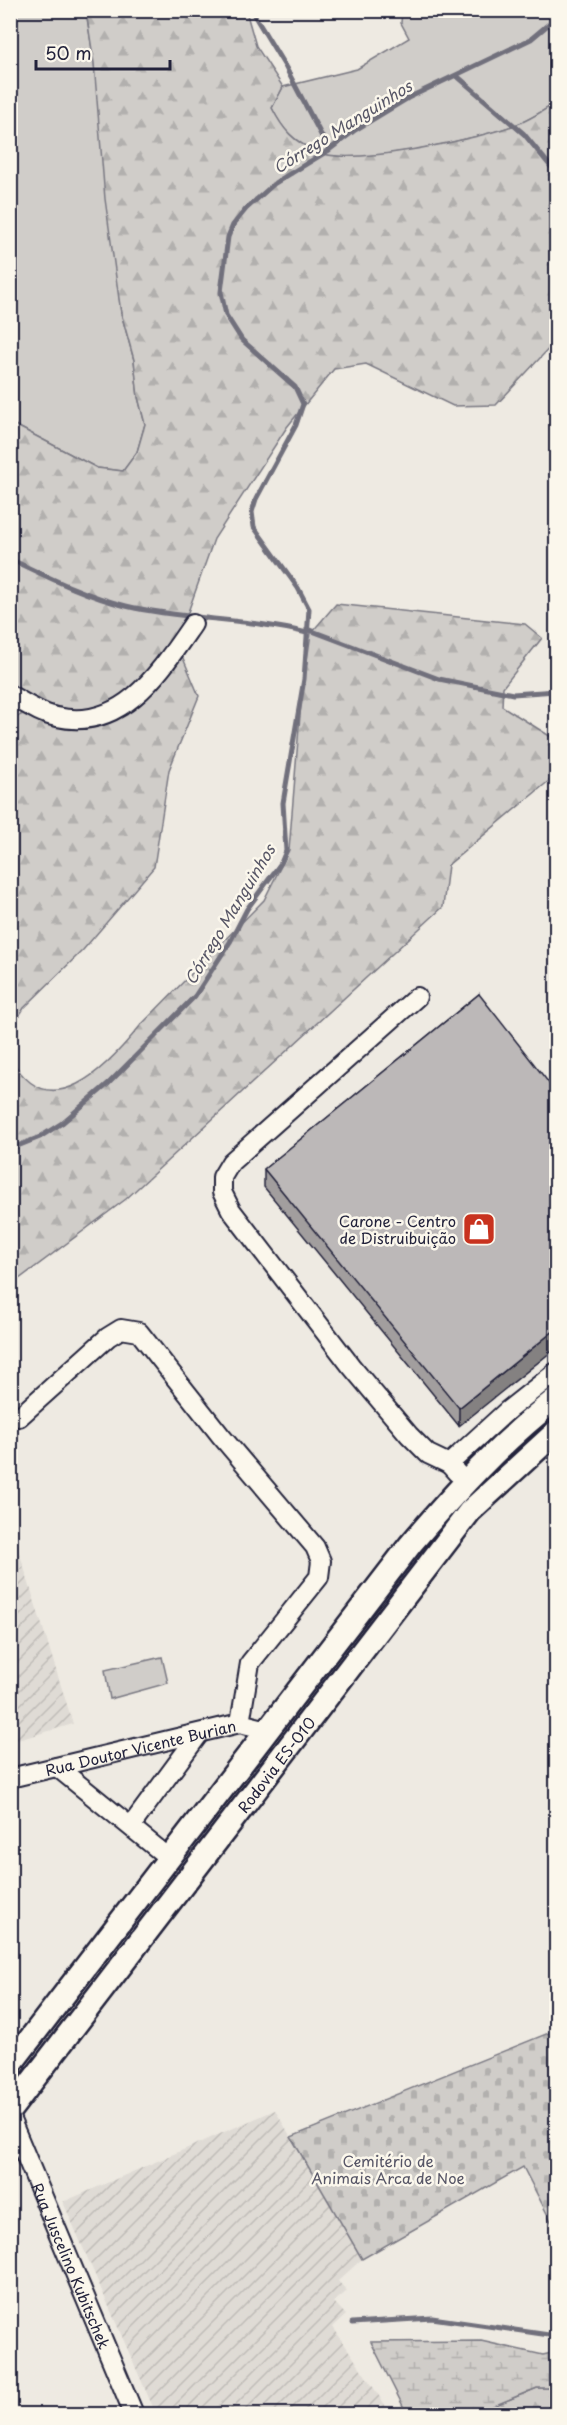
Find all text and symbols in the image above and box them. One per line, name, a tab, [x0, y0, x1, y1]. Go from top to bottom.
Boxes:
scale bar	[36, 33, 170, 71]
text: 50 m	[45, 39, 92, 66]
water label: Córrego Manguinhos	[268, 73, 417, 178]
water label: Córrego Manguinhos	[178, 838, 281, 989]
place label: Carone - Centro de Distruibuição	[339, 1209, 456, 1249]
shop icon: Carone - Centro de Distruibuição	[461, 1211, 497, 1247]
street label: Rodovia ES-010	[231, 1711, 320, 1817]
street label: Rua Doutor Vicente Burian	[43, 1713, 238, 1781]
park label: Cemitério de Animais Arca de Noe	[311, 2149, 465, 2189]
street label: Rua Juscelino Kubitschek	[27, 2179, 117, 2353]

